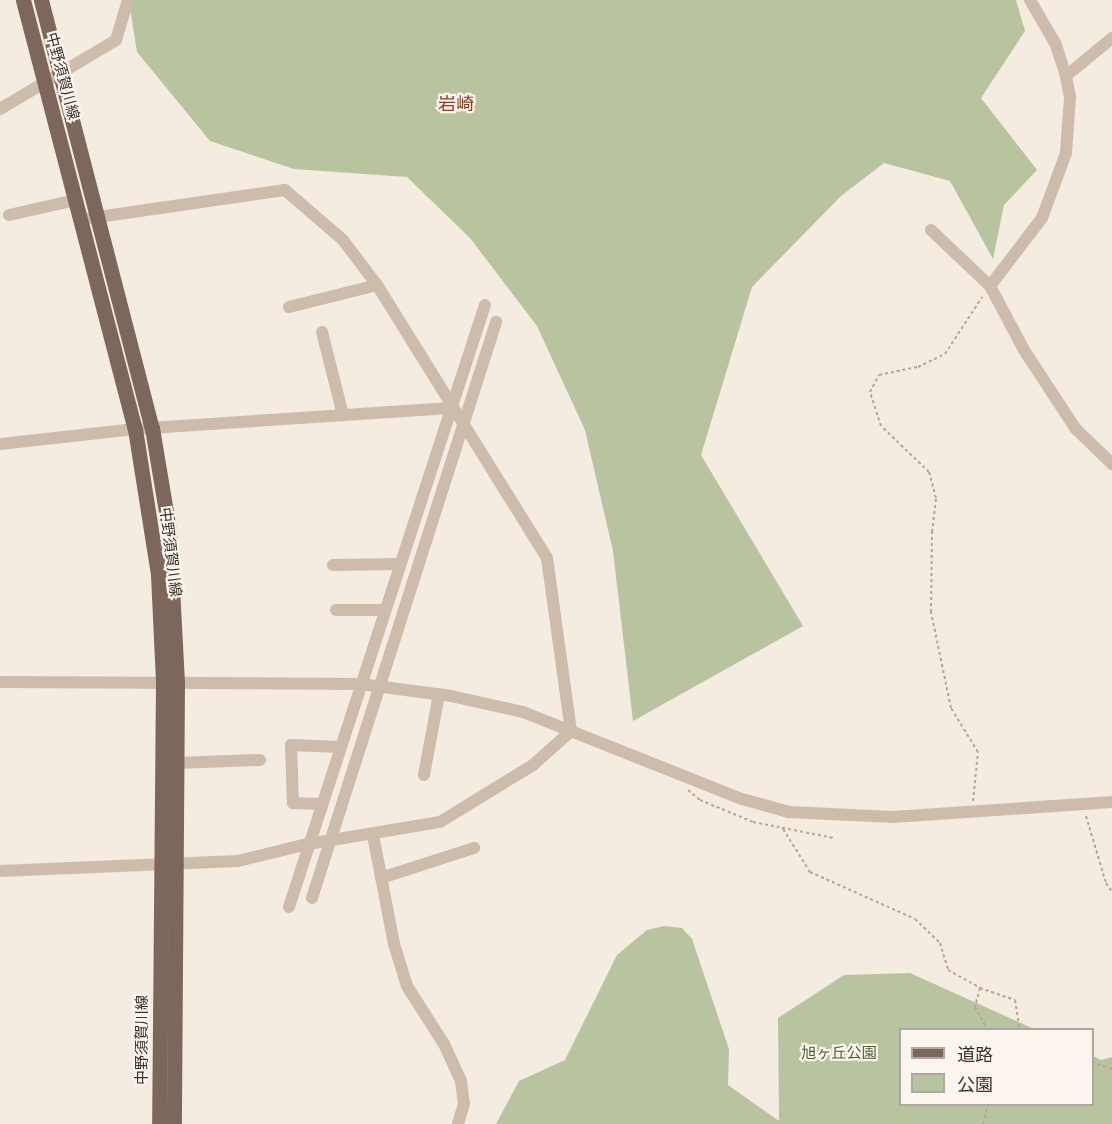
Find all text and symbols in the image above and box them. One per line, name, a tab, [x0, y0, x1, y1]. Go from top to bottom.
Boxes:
street label: 中野須賀川線	[43, 30, 83, 122]
district label: 岩崎	[438, 92, 474, 114]
street label: 中野須賀川線	[157, 506, 185, 598]
street label: 中野須賀川線	[133, 995, 151, 1085]
legend	[899, 1028, 1094, 1106]
text: 道路	[957, 1042, 993, 1066]
park label: 旭ヶ丘公園	[802, 1044, 876, 1062]
text: 公園	[957, 1072, 993, 1096]

